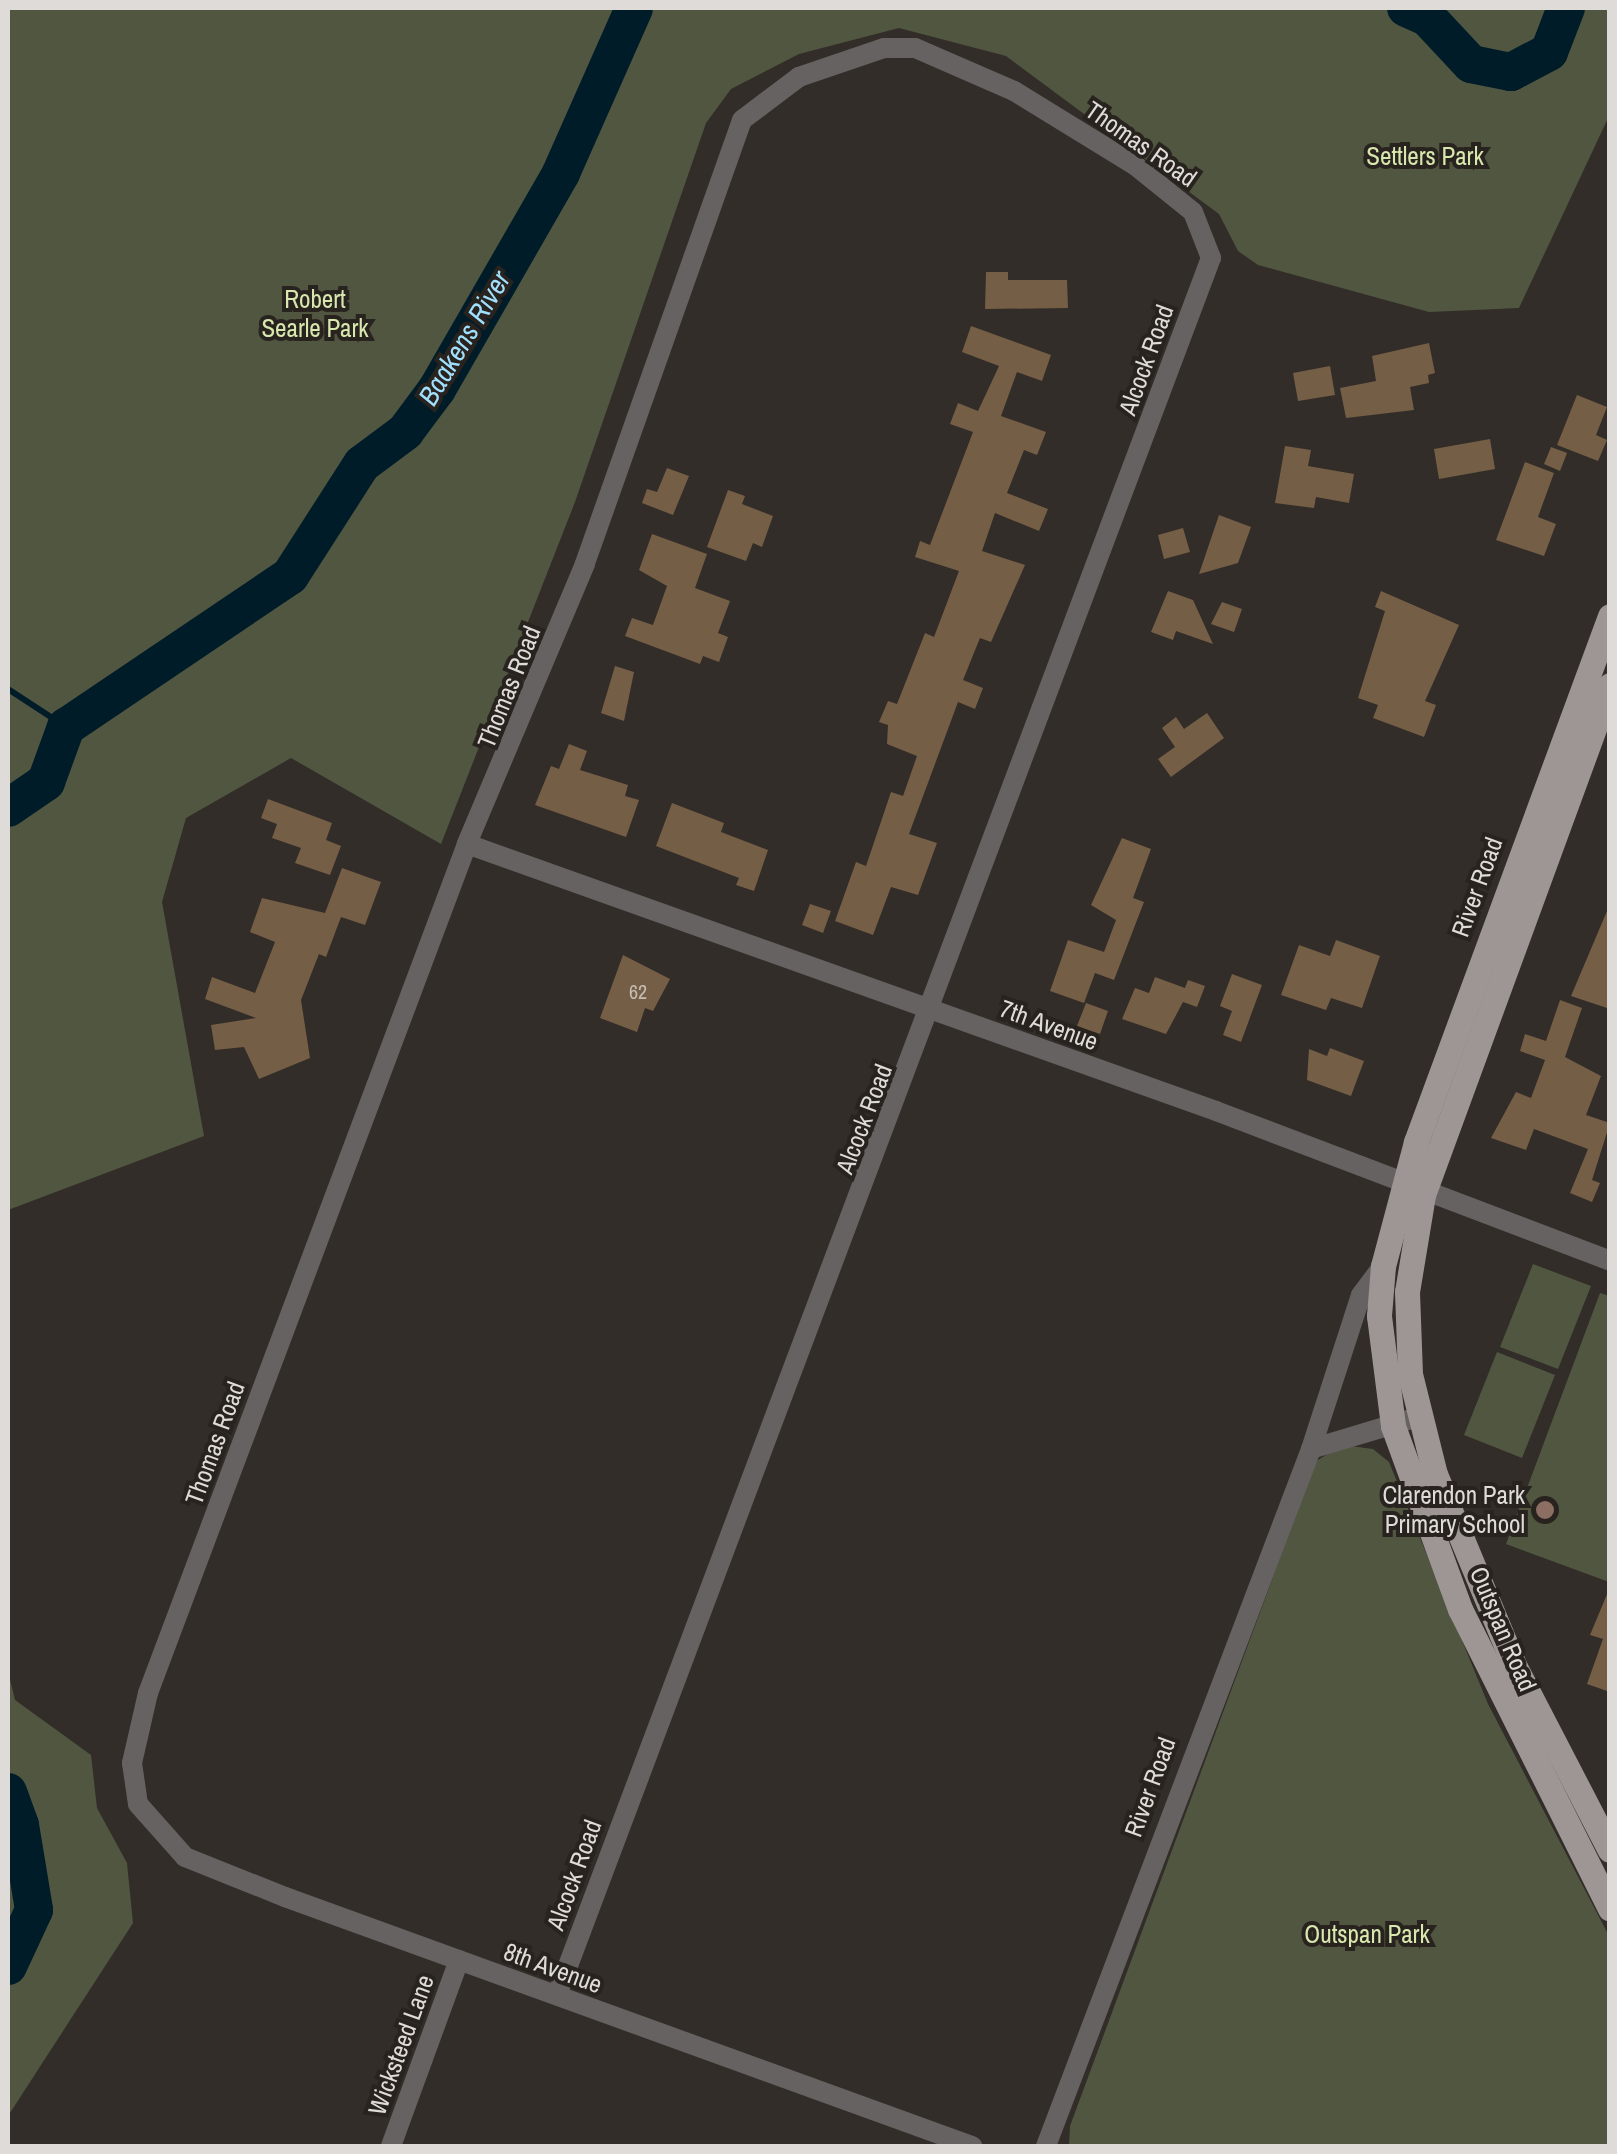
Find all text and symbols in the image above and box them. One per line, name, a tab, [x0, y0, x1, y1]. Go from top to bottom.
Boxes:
street label: Thomas Road	[1080, 95, 1202, 193]
park label: Settlers Park	[1366, 141, 1484, 171]
water label: Baakens River	[411, 265, 517, 411]
park label: Robert Searle Park	[261, 285, 369, 344]
street label: Alcock Road	[1112, 301, 1180, 419]
street label: Thomas Road	[471, 622, 547, 752]
street label: River Road	[1445, 833, 1509, 941]
house number: 62	[629, 979, 647, 1003]
street label: 7th Avenue	[995, 993, 1103, 1057]
street label: Alcock Road	[829, 1060, 899, 1178]
street label: Thomas Road	[179, 1377, 251, 1509]
place label: Clarendon Park Primary School	[1383, 1481, 1525, 1540]
marker: Clarendon Park Primary School	[1534, 1499, 1556, 1521]
street label: Outspan Road	[1463, 1562, 1543, 1696]
street label: River Road	[1118, 1733, 1182, 1841]
street label: Alcock Road	[540, 1816, 608, 1934]
park label: Outspan Park	[1304, 1919, 1430, 1949]
street label: 8th Avenue	[499, 1936, 607, 2000]
street label: Wicksteed Lane	[362, 1971, 440, 2119]

